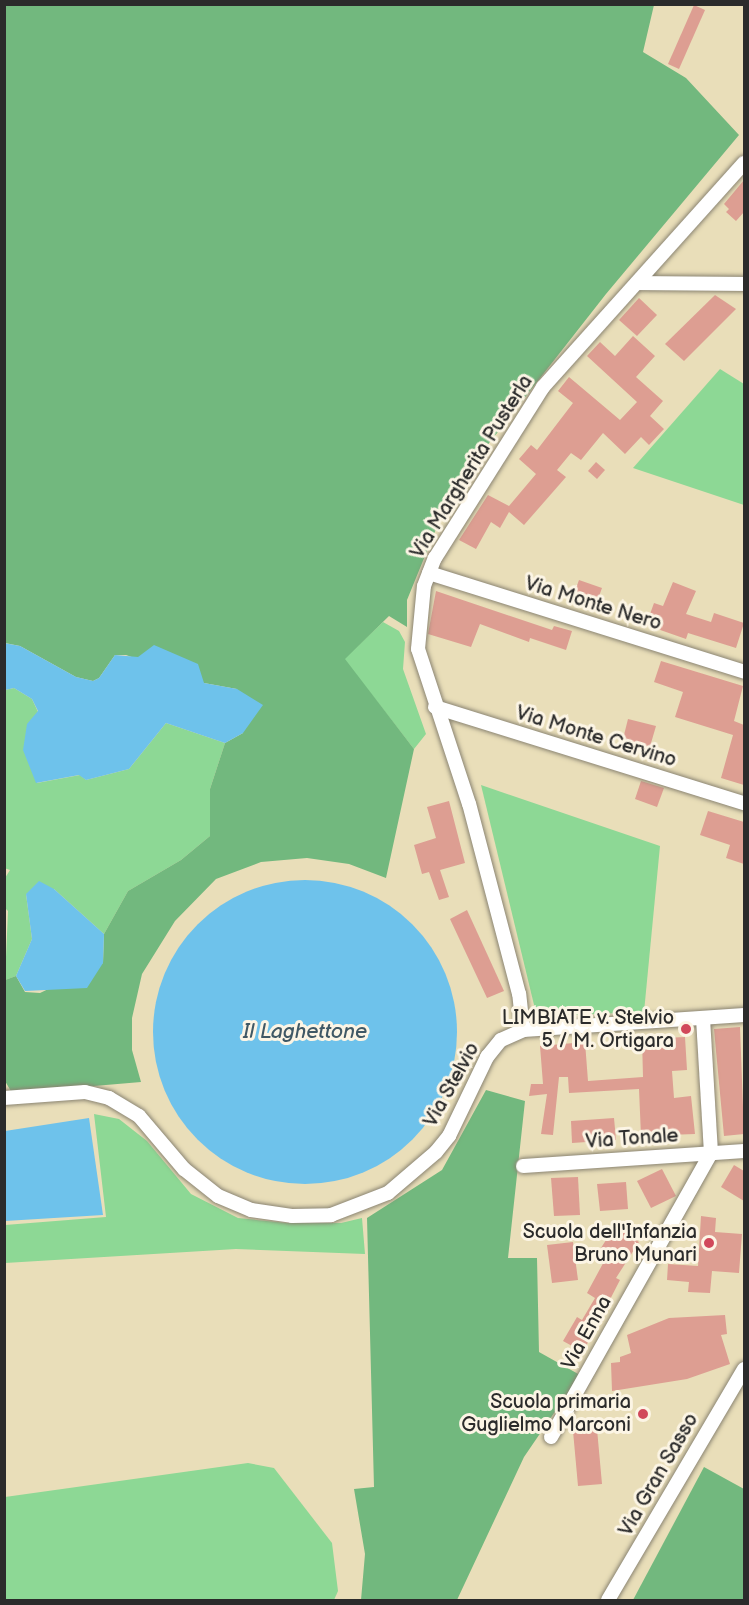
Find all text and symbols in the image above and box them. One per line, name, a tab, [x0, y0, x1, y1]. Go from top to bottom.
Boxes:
street label: Via Margherita Pusterla	[406, 371, 538, 563]
street label: Via Monte Nero	[522, 572, 664, 636]
street label: Via Monte Cervino	[513, 701, 679, 773]
place label: LIMBIATE v. Stelvio 5 / M. Ortigara	[501, 1006, 674, 1053]
water label: Il Laghettone	[243, 1019, 367, 1045]
marker: LIMBIATE v. Stelvio 5 / M. Ortigara	[679, 1022, 693, 1036]
street label: Via Stelvio	[419, 1038, 485, 1132]
street label: Via Tonale	[584, 1124, 680, 1154]
place label: Scuola dell'Infanzia Bruno Munari	[523, 1220, 697, 1267]
marker: Scuola dell'Infanzia Bruno Munari	[702, 1236, 716, 1250]
street label: Via Enna	[557, 1292, 617, 1374]
place label: Scuola primaria Guglielmo Marconi	[461, 1390, 631, 1437]
marker: Scuola primaria Guglielmo Marconi	[636, 1407, 650, 1421]
street label: Via Gran Sasso	[614, 1409, 704, 1541]

